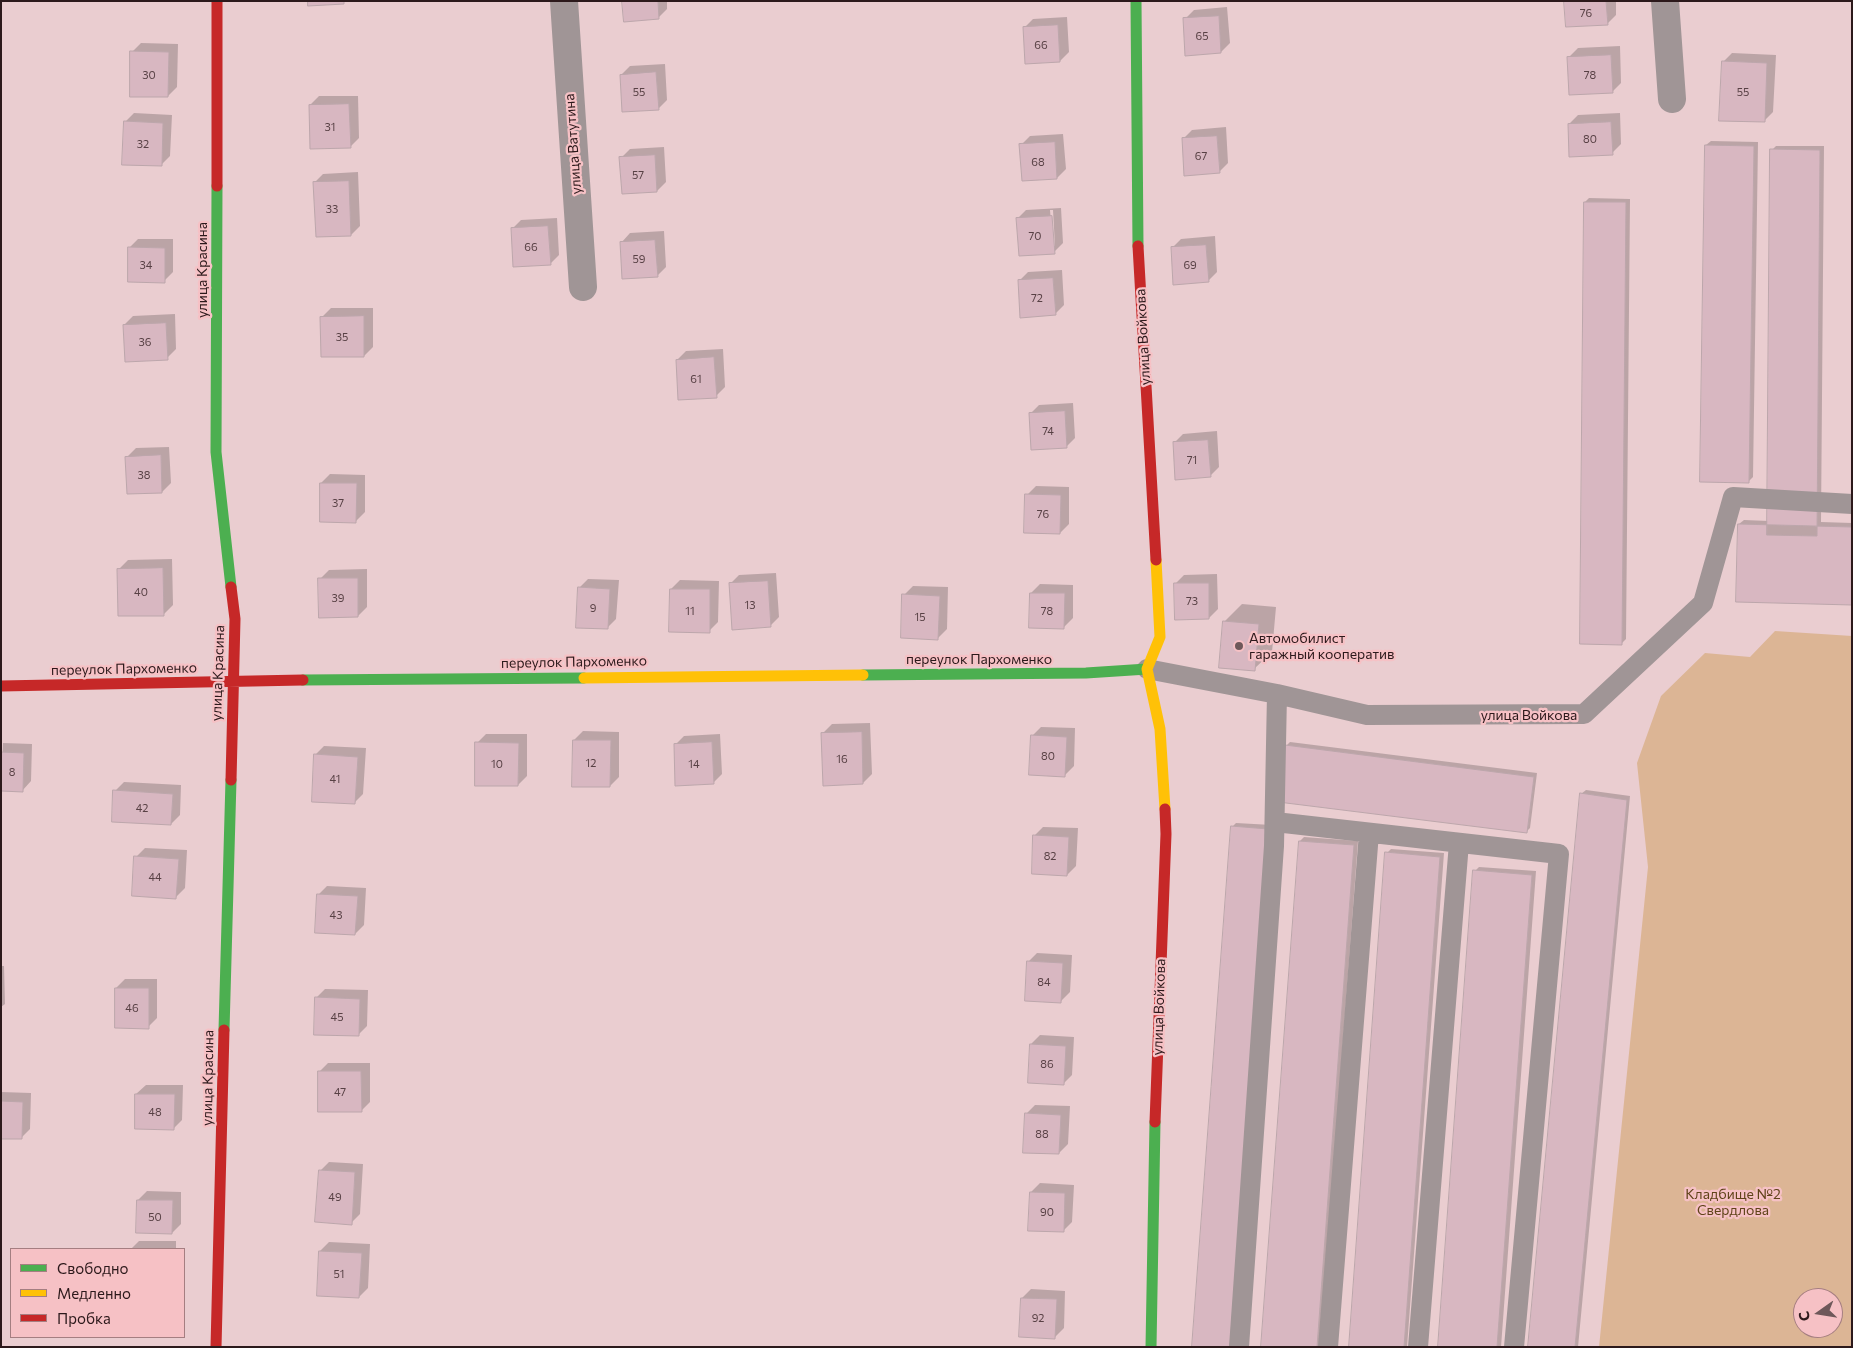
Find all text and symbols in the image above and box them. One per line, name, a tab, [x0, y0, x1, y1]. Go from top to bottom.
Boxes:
house number: 76	[1580, 6, 1592, 20]
house number: 65	[1196, 29, 1208, 43]
house number: 66	[1034, 38, 1048, 52]
house number: 30	[142, 68, 156, 82]
house number: 78	[1584, 68, 1596, 82]
house number: 55	[633, 85, 645, 99]
house number: 55	[1737, 85, 1749, 99]
street label: улица Ватутина	[561, 93, 585, 195]
house number: 31	[325, 120, 335, 134]
house number: 80	[1583, 132, 1597, 146]
house number: 32	[137, 137, 149, 151]
house number: 67	[1195, 149, 1207, 163]
house number: 68	[1031, 155, 1045, 169]
house number: 57	[632, 168, 644, 182]
house number: 33	[326, 202, 338, 216]
street label: улица Красина	[194, 222, 210, 318]
house number: 70	[1029, 229, 1041, 243]
house number: 66	[524, 240, 538, 254]
house number: 59	[633, 252, 645, 266]
house number: 34	[140, 258, 152, 272]
house number: 69	[1183, 258, 1197, 272]
street label: улица Войкова	[1132, 288, 1154, 386]
house number: 72	[1031, 291, 1043, 305]
house number: 35	[336, 330, 348, 344]
house number: 36	[139, 335, 151, 349]
house number: 61	[690, 372, 702, 386]
house number: 74	[1042, 424, 1054, 438]
house number: 71	[1187, 453, 1197, 467]
house number: 38	[138, 468, 150, 482]
house number: 37	[332, 496, 344, 510]
house number: 76	[1037, 507, 1049, 521]
house number: 40	[134, 585, 148, 599]
house number: 39	[332, 591, 344, 605]
house number: 73	[1186, 594, 1198, 608]
house number: 13	[745, 598, 755, 612]
house number: 9	[590, 601, 596, 615]
house number: 11	[685, 604, 695, 618]
house number: 78	[1041, 604, 1053, 618]
house number: 15	[914, 610, 926, 624]
street label: улица Красина	[208, 625, 228, 721]
place label: Автомобилист гаражный кооператив	[1249, 630, 1395, 662]
marker: Автомобилист гаражный кооператив	[1233, 640, 1245, 652]
street label: переулок Пархоменко	[906, 651, 1052, 667]
street label: переулок Пархоменко	[501, 652, 647, 672]
street label: переулок Пархоменко	[51, 659, 197, 679]
street label: улица Войкова	[1481, 707, 1577, 723]
house number: 80	[1041, 749, 1055, 763]
house number: 16	[836, 752, 848, 766]
house number: 12	[586, 756, 596, 770]
house number: 10	[491, 757, 503, 771]
house number: 14	[688, 757, 700, 771]
house number: 8	[9, 765, 15, 779]
house number: 41	[330, 772, 340, 786]
house number: 42	[136, 801, 148, 815]
house number: 82	[1044, 849, 1056, 863]
house number: 44	[148, 870, 162, 884]
house number: 43	[330, 908, 342, 922]
street label: улица Войкова	[1149, 958, 1169, 1056]
house number: 84	[1037, 975, 1051, 989]
house number: 46	[125, 1001, 139, 1015]
house number: 45	[331, 1010, 343, 1024]
street label: улица Красина	[199, 1030, 217, 1126]
house number: 86	[1040, 1057, 1054, 1071]
house number: 47	[334, 1085, 346, 1099]
house number: 48	[148, 1105, 162, 1119]
house number: 88	[1035, 1127, 1049, 1141]
park label: Кладбище №2 Свердлова	[1685, 1186, 1781, 1218]
house number: 49	[328, 1190, 342, 1204]
house number: 90	[1040, 1205, 1054, 1219]
house number: 50	[148, 1210, 162, 1224]
legend	[10, 1248, 185, 1338]
text: Свободно	[57, 1259, 128, 1277]
house number: 51	[333, 1267, 345, 1281]
text: Медленно	[57, 1284, 131, 1302]
north arrow	[1793, 1288, 1843, 1338]
text: Пробка	[57, 1309, 111, 1327]
text: С	[1795, 1310, 1813, 1323]
house number: 92	[1032, 1311, 1044, 1325]

